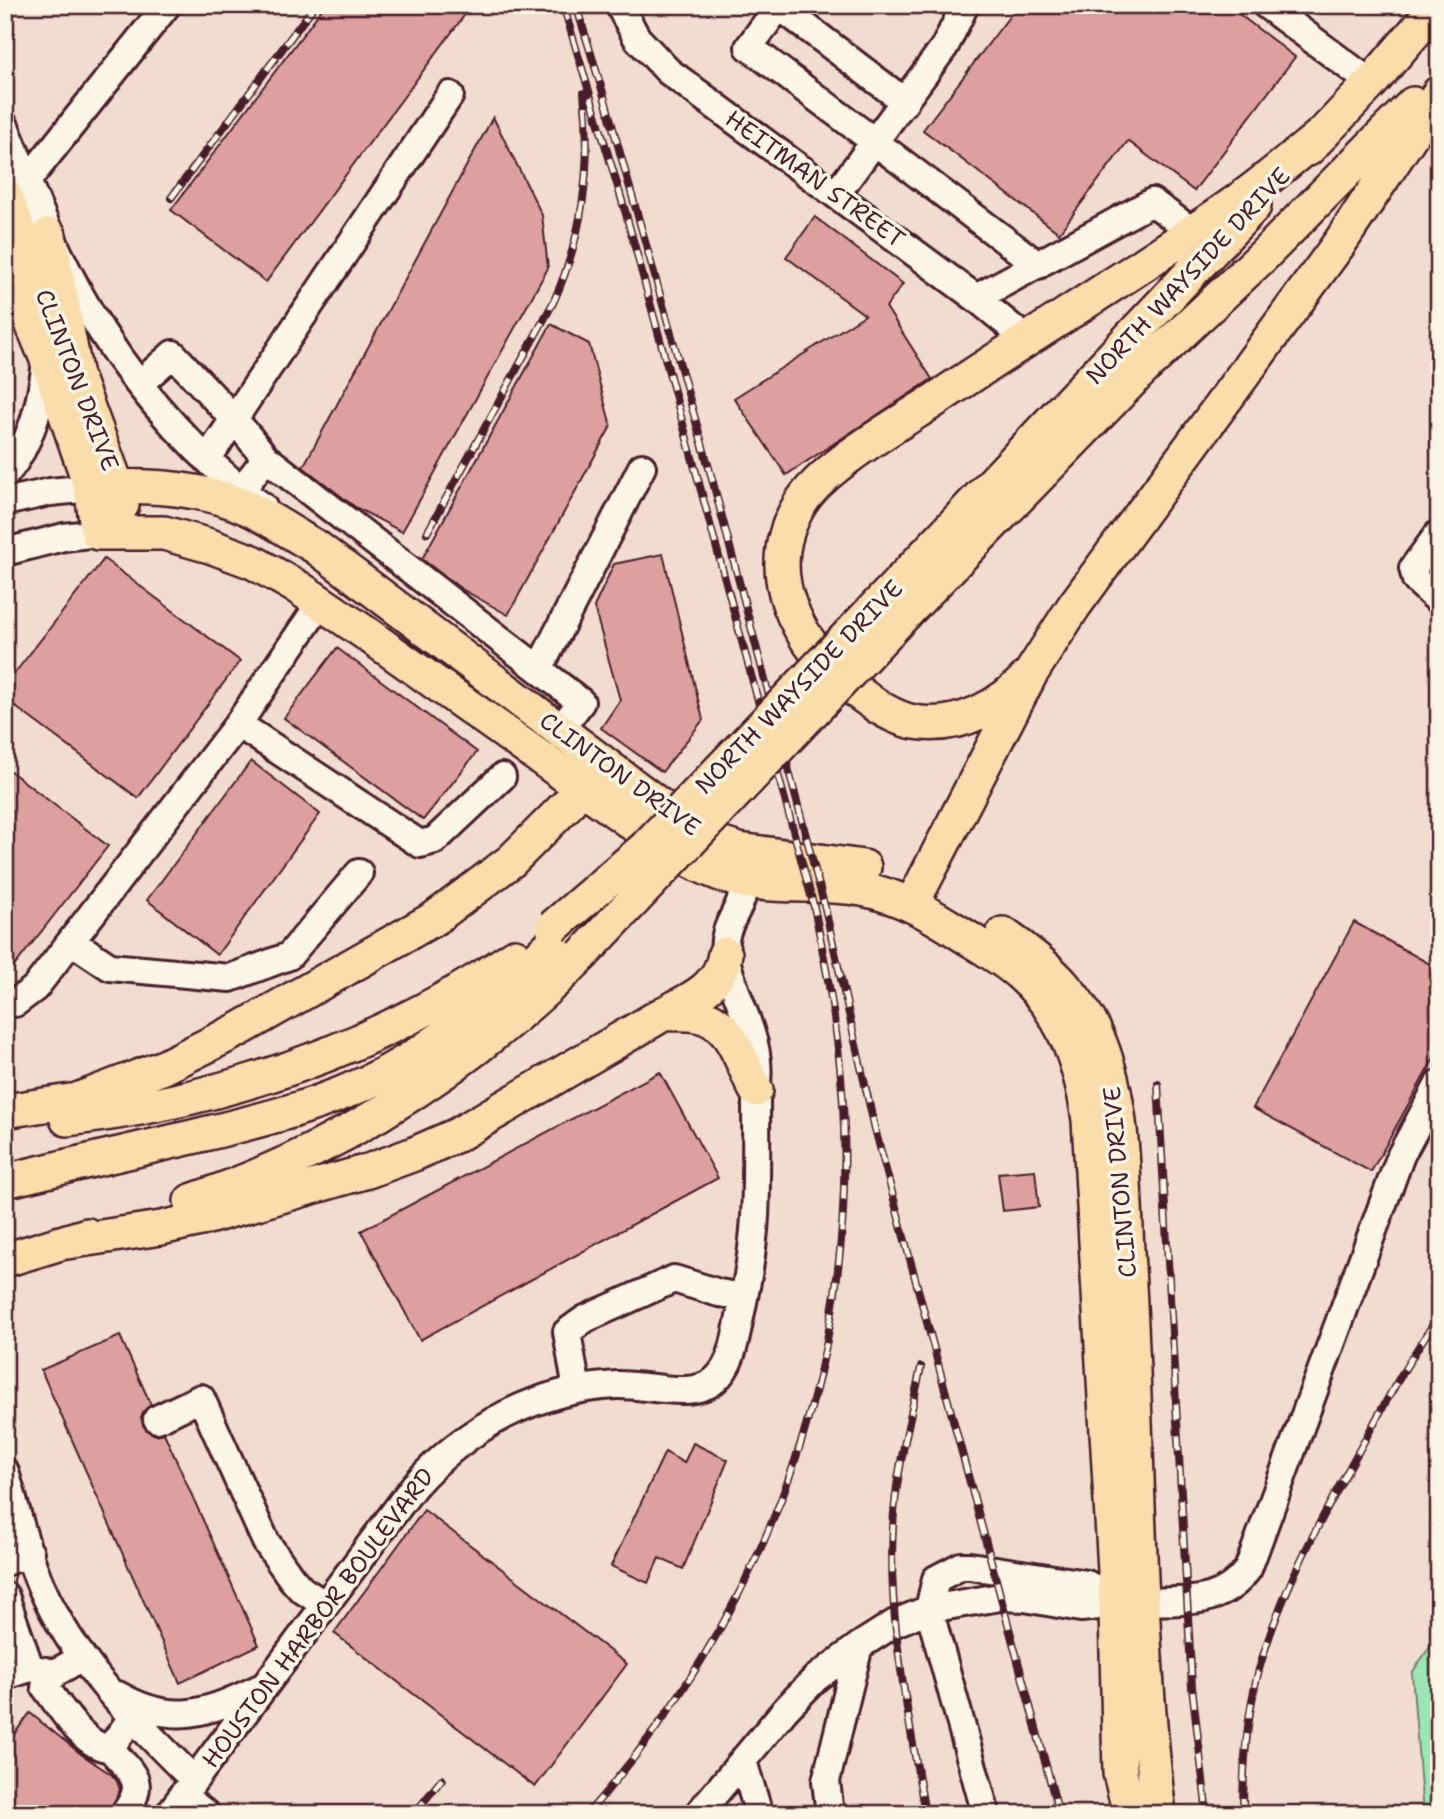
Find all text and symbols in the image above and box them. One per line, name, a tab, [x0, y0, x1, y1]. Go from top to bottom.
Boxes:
street label: HEITMAN STREET	[719, 103, 911, 255]
street label: NORTH WAYSIDE DRIVE	[1079, 160, 1297, 392]
street label: CLINTON DRIVE	[28, 285, 126, 475]
street label: NORTH WAYSIDE DRIVE	[688, 573, 910, 801]
street label: CLINTON DRIVE	[533, 705, 707, 843]
street label: CLINTON DRIVE	[1096, 1085, 1144, 1279]
street label: HOUSTON HARBOR BOULEVARD	[195, 1461, 441, 1775]

